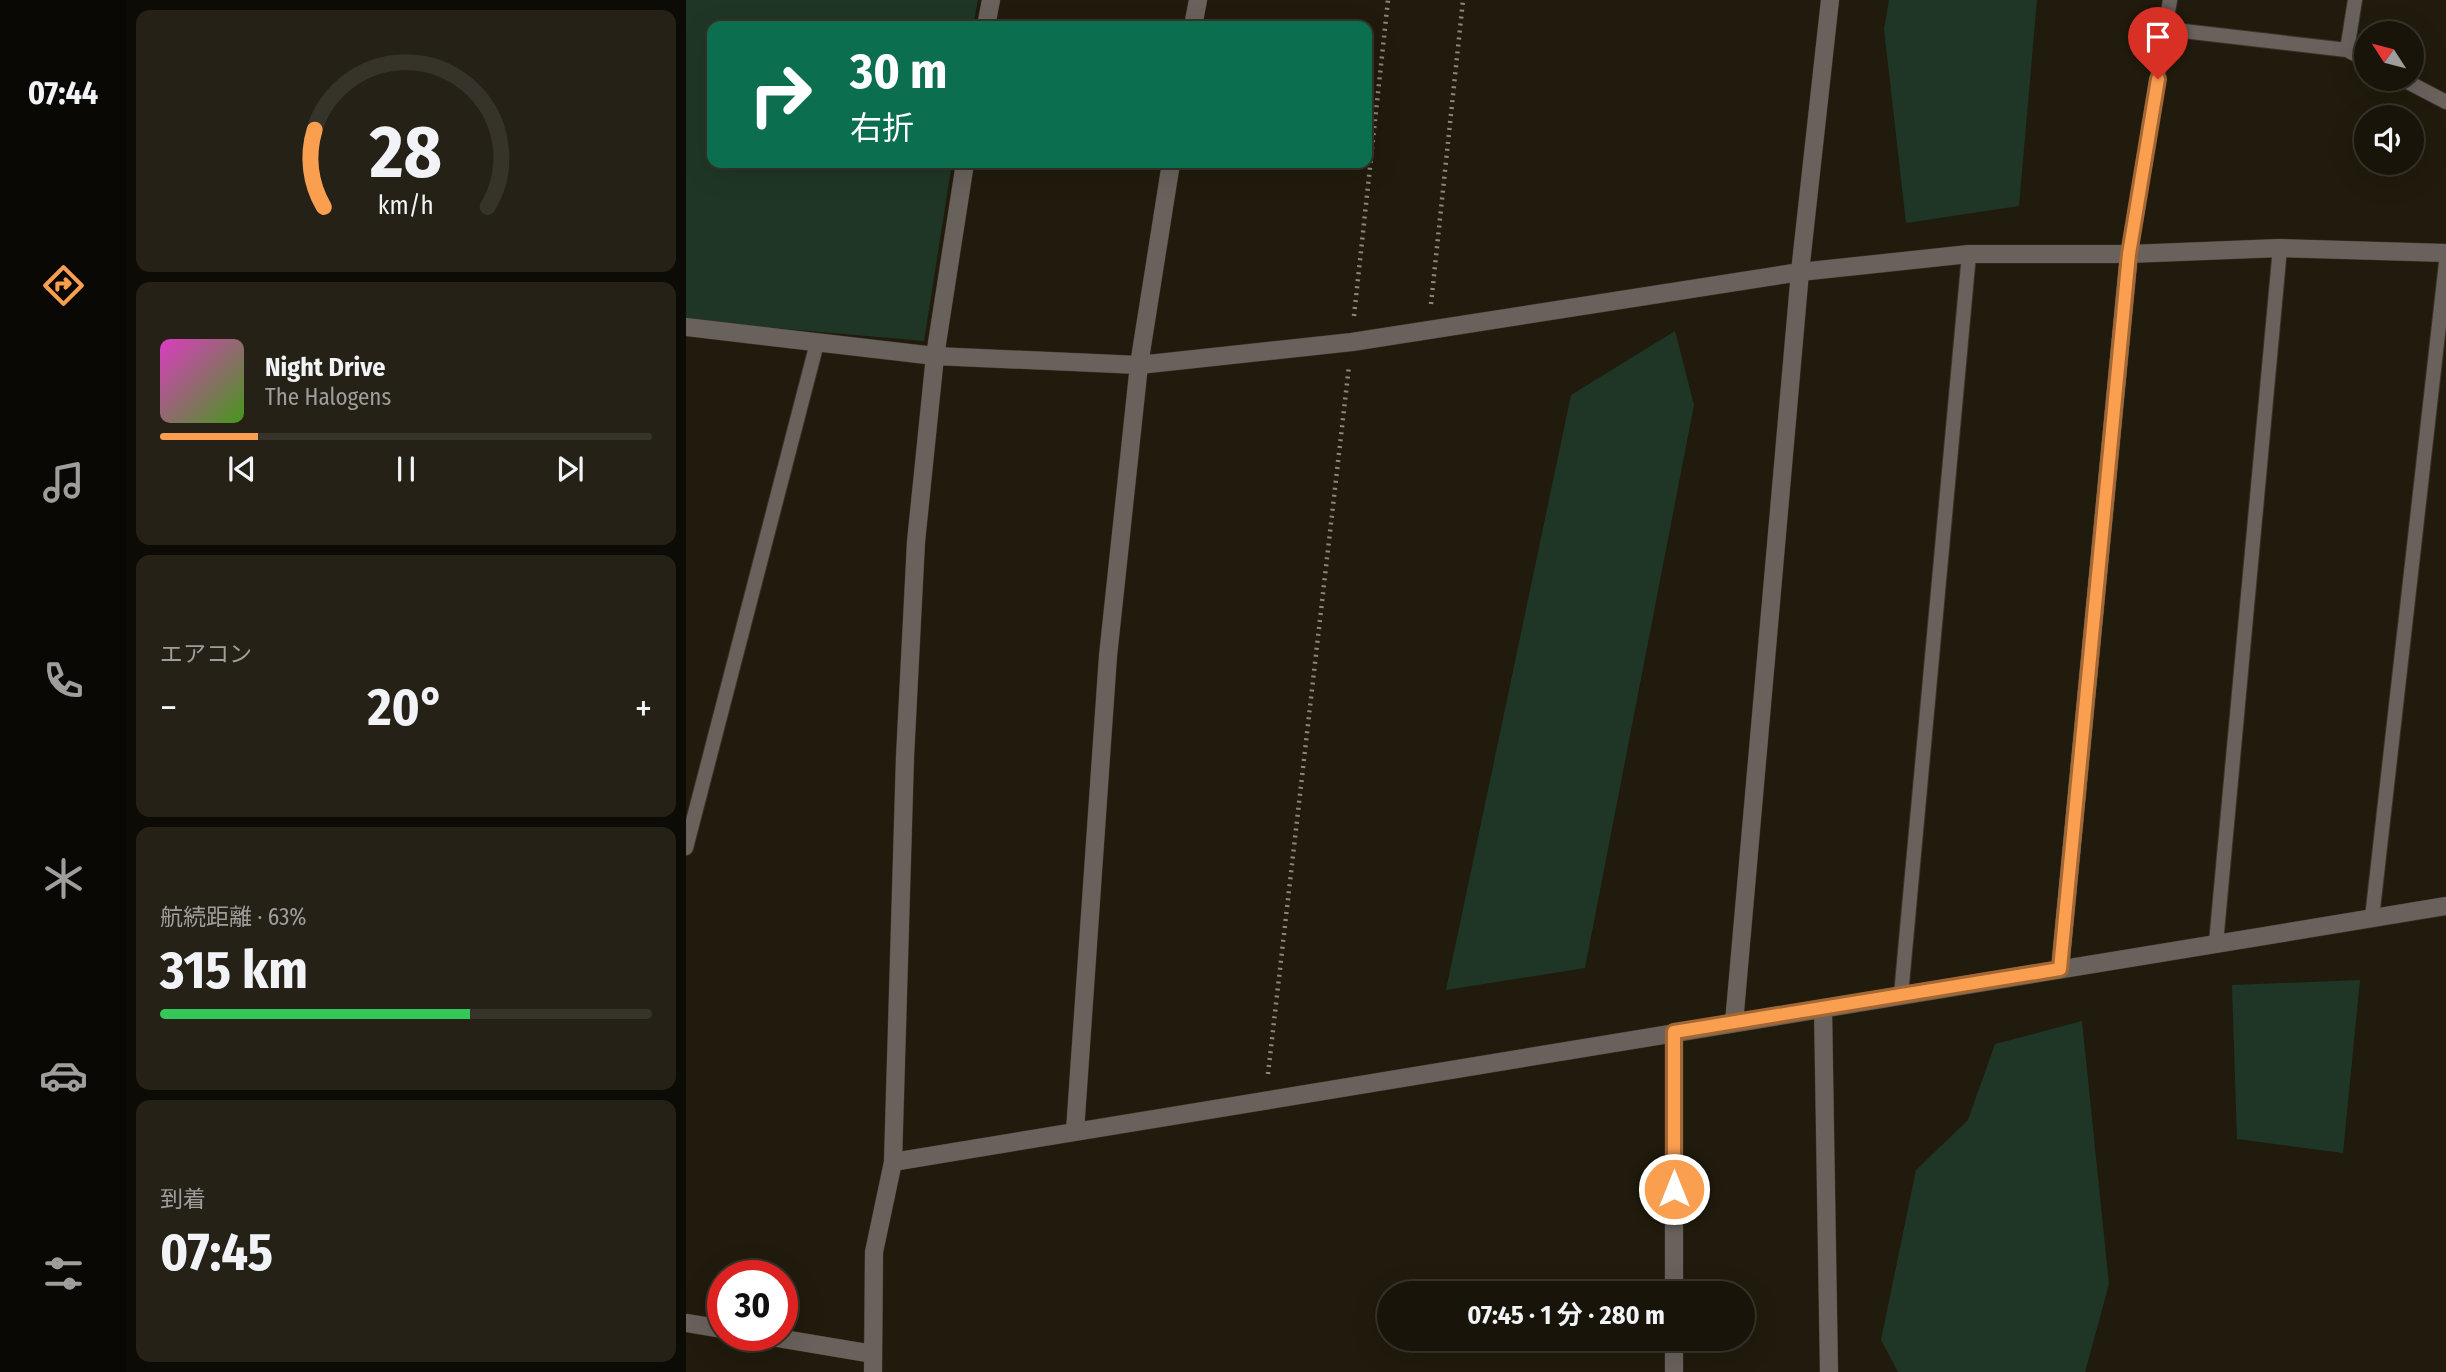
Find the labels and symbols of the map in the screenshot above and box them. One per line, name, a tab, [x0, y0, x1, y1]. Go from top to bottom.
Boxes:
pin	[2128, 7, 2188, 79]
north arrow	[2354, 21, 2424, 91]
position arrow	[1637, 1152, 1711, 1226]
speed limit sign: 30	[707, 1260, 798, 1351]

